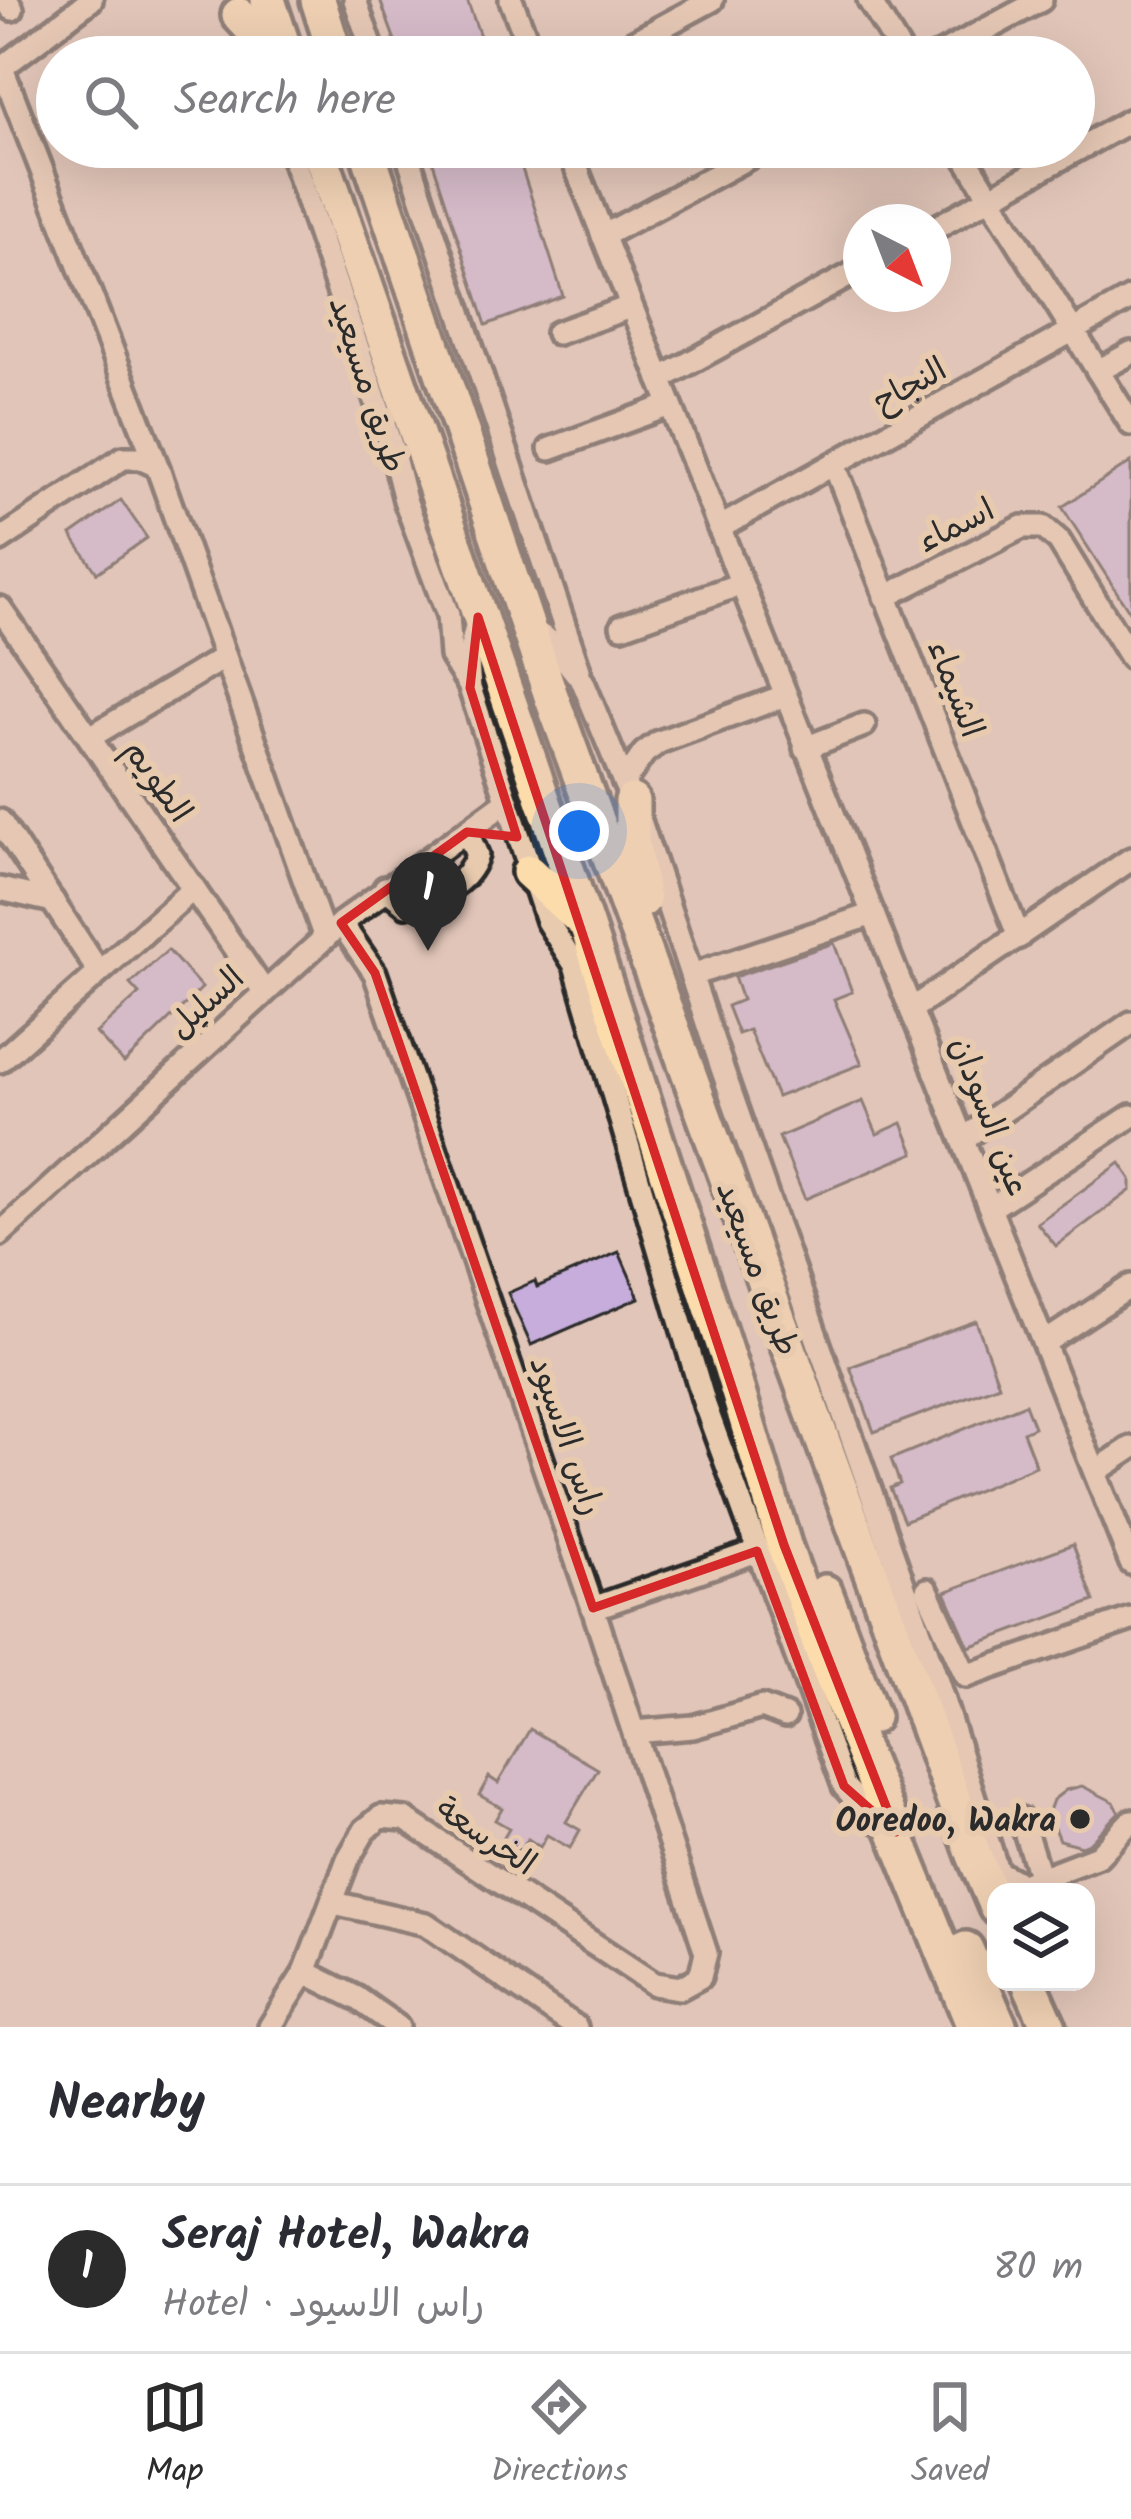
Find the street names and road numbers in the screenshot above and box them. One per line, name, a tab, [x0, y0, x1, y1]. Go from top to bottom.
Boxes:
street label: طريق مسيعيد	[312, 290, 419, 480]
street label: النجاح	[864, 345, 958, 429]
street label: اسماء	[909, 485, 1005, 569]
street label: الشيماء	[911, 632, 997, 746]
street label: الطويم	[108, 729, 204, 835]
street label: السليل	[157, 954, 258, 1053]
street label: عين السودان	[933, 1030, 1042, 1205]
street label: طريق مسيعيد	[700, 1174, 812, 1364]
street label: راس الاسيود	[513, 1349, 617, 1523]
street label: الخرسعة	[424, 1785, 546, 1891]

